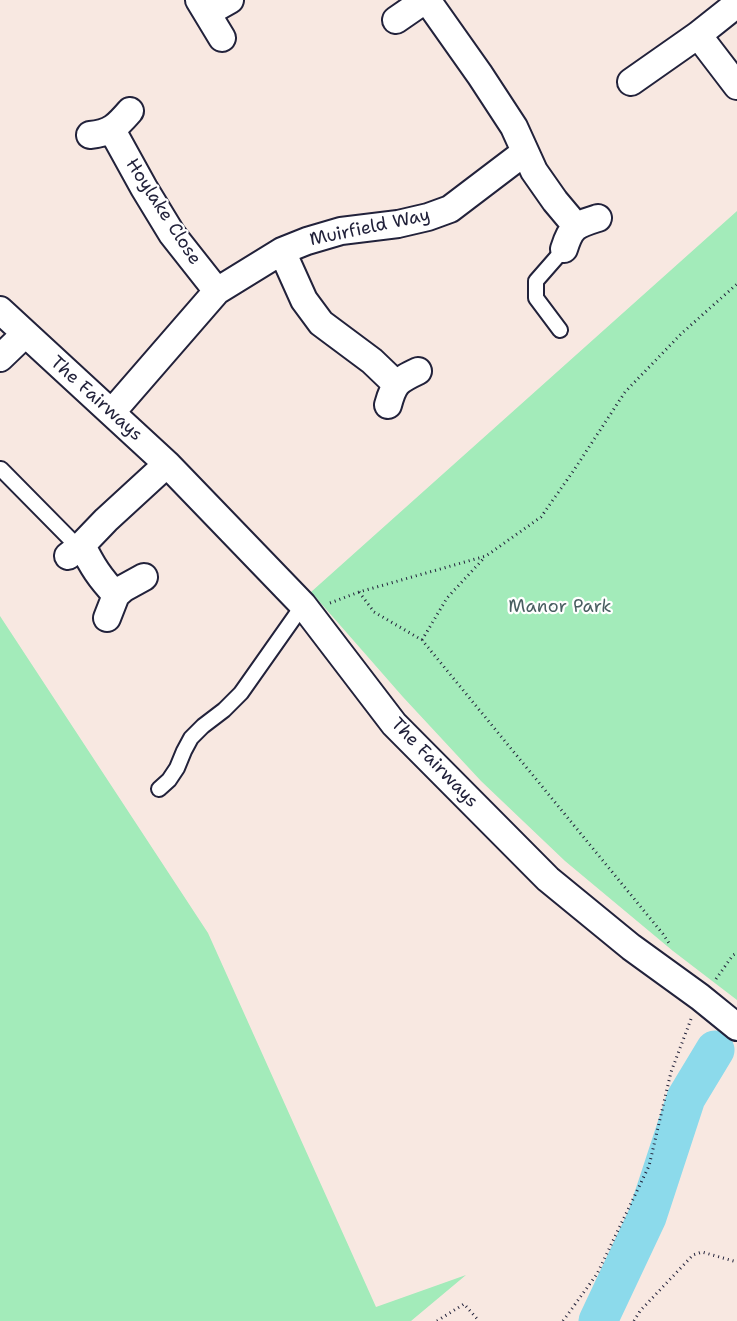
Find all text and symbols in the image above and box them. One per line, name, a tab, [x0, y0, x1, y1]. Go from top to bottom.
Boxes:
street label: Hoylake Close	[121, 155, 205, 269]
street label: Muirfield Way	[308, 205, 432, 251]
street label: The Fairways	[46, 352, 146, 446]
park label: Manor Park	[508, 596, 612, 618]
street label: The Fairways	[386, 714, 482, 812]

